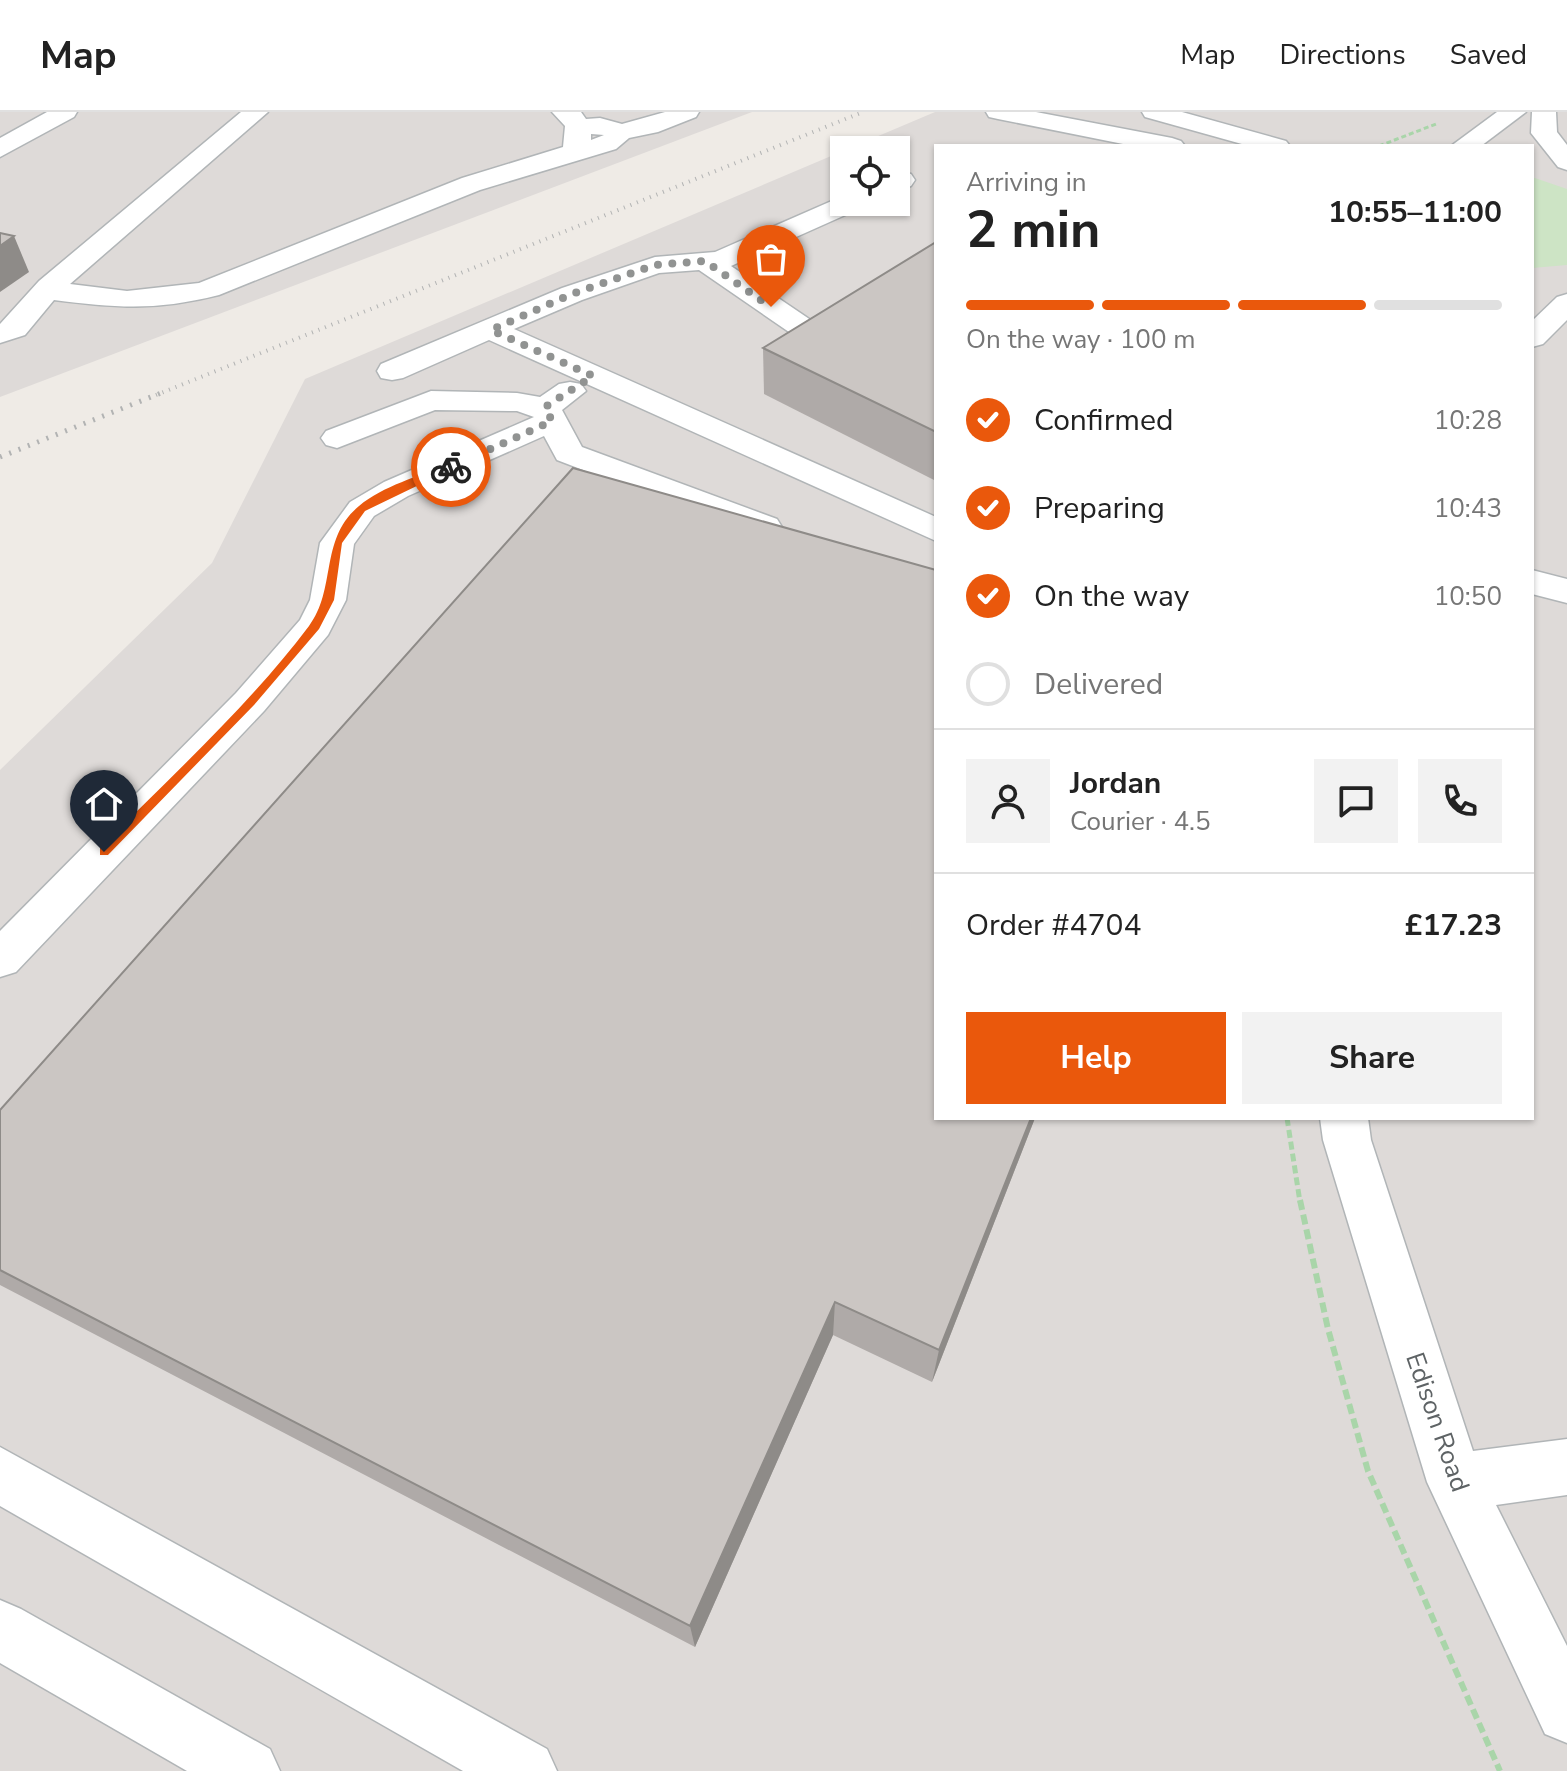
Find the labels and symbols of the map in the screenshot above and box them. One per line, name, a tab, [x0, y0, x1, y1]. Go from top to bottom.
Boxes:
pin	[737, 225, 805, 307]
courier	[411, 427, 491, 507]
pin	[70, 770, 138, 852]
street label: Edison Road	[1397, 1348, 1478, 1496]

